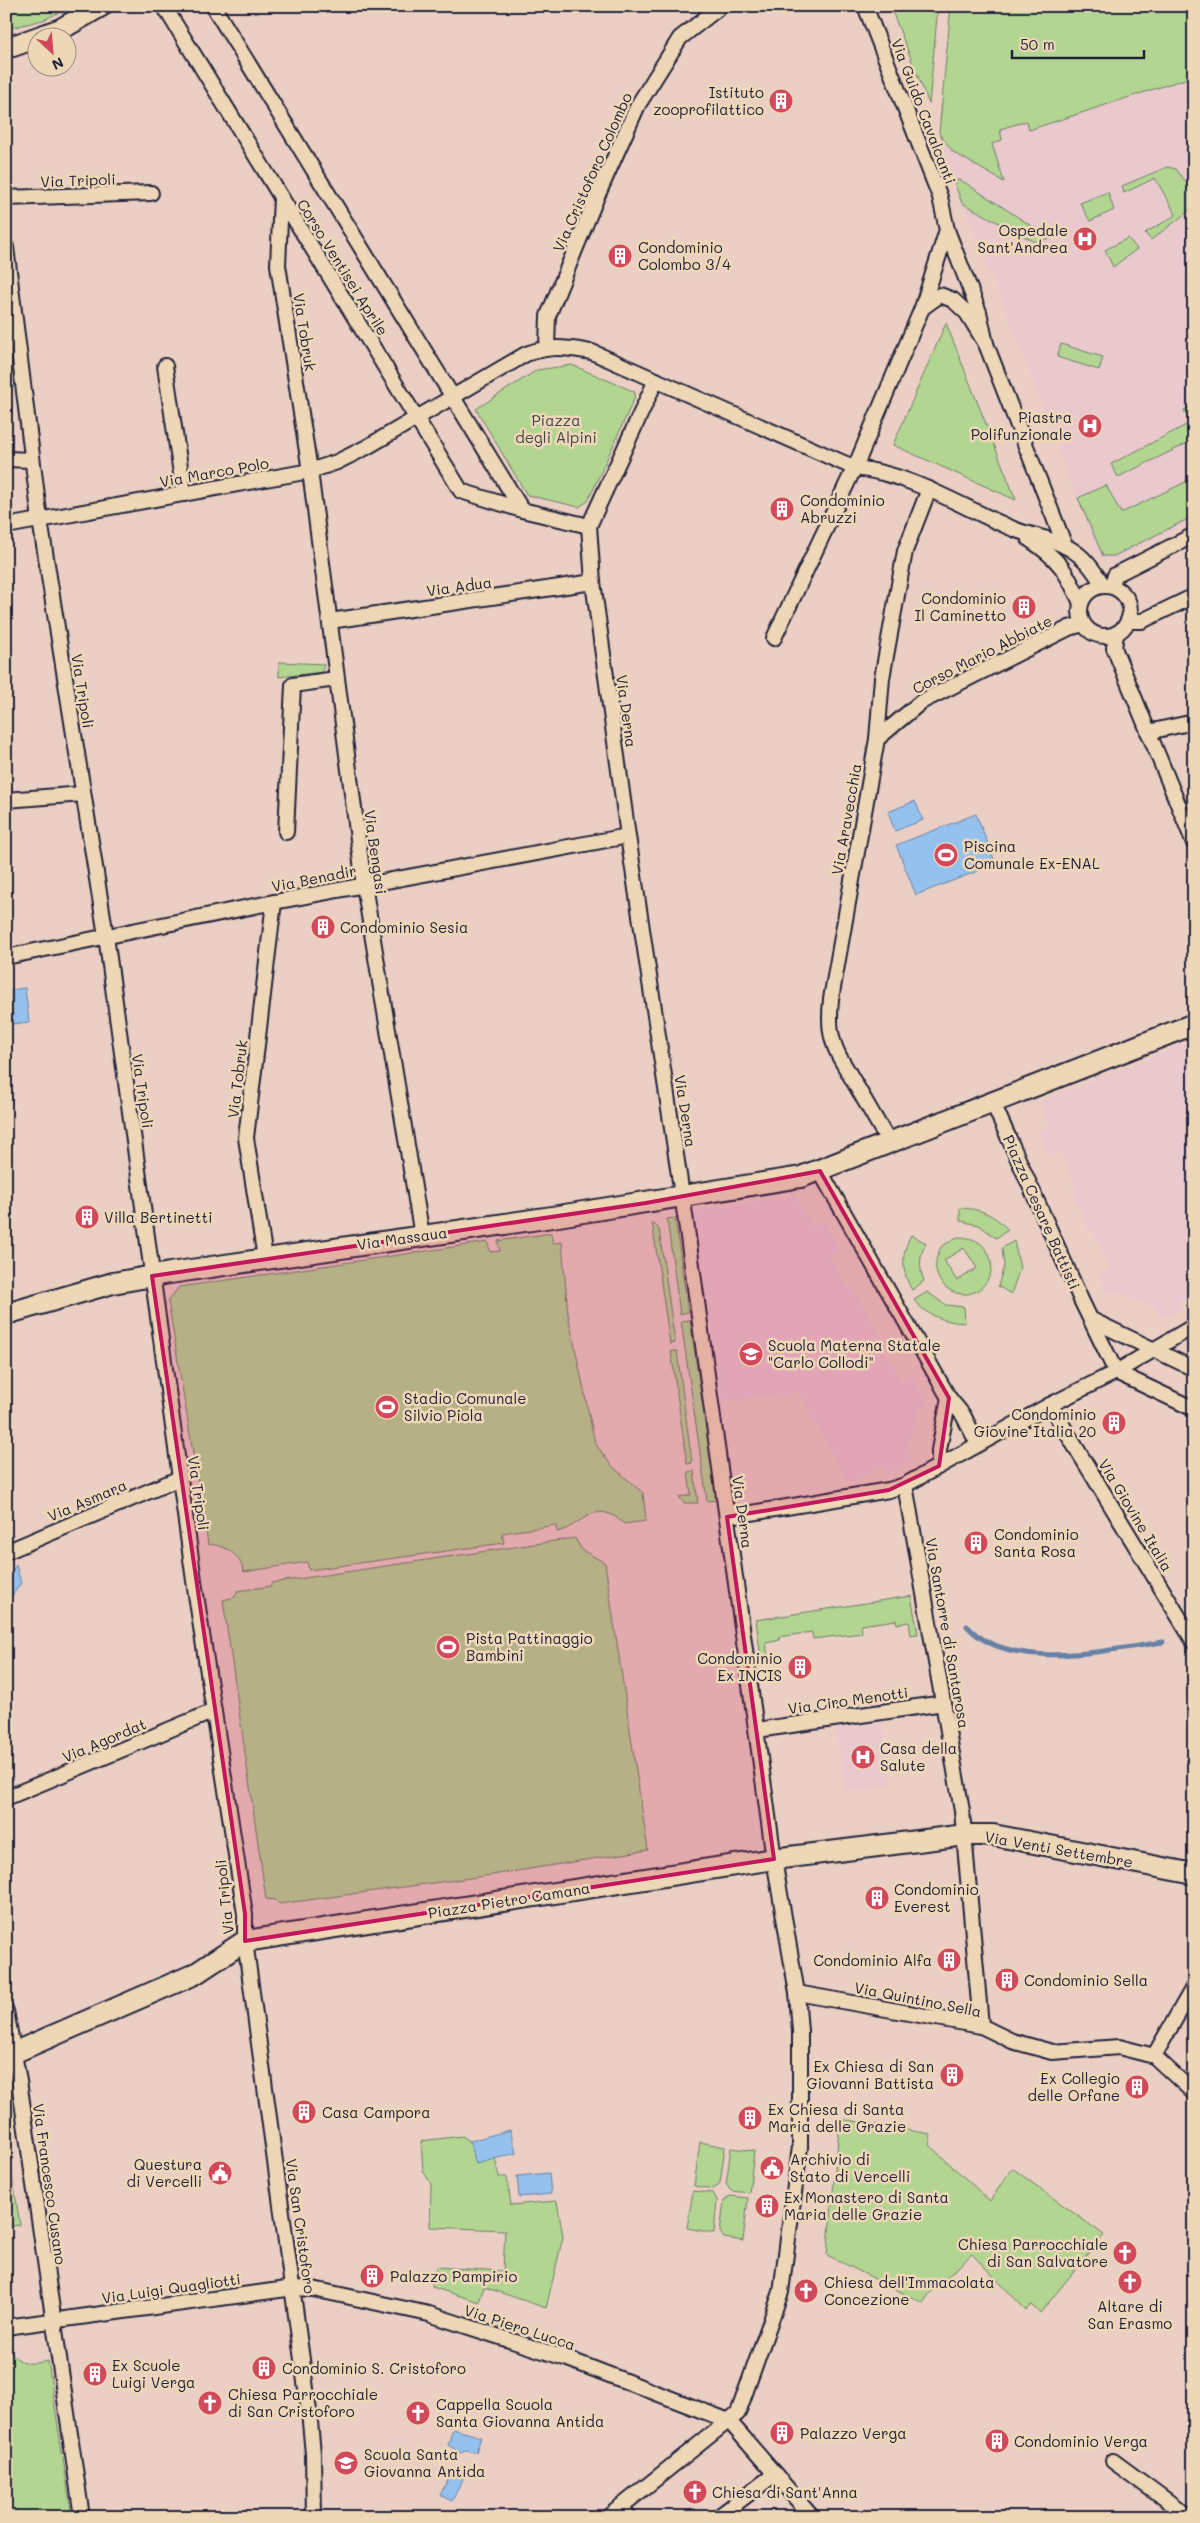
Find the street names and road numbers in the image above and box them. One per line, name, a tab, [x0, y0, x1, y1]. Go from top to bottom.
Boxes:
street label: Via Guido Cavalcanti	[887, 35, 961, 187]
street label: Via Cristoforo Colombo	[548, 89, 636, 255]
street label: Via Tripoli	[40, 169, 116, 191]
street label: Corso Ventisei Aprile	[293, 195, 393, 339]
street label: Via Tobruk	[289, 291, 321, 373]
street label: Via Marco Polo	[158, 453, 270, 491]
street label: Via Adua	[425, 572, 493, 600]
street label: Corso Mario Abbiate	[909, 610, 1055, 698]
street label: Via Tripoli	[67, 652, 99, 730]
street label: Via Derna	[612, 673, 642, 749]
street label: Via Aravecchia	[826, 762, 866, 876]
street label: Via Bengasi	[360, 808, 392, 896]
street label: Via Benadir	[270, 860, 358, 896]
street label: Via Tobruk	[222, 1039, 252, 1119]
street label: Via Tripoli	[128, 1052, 158, 1130]
street label: Via Derna	[670, 1073, 702, 1149]
street label: Piazza Cesare Battisti	[999, 1132, 1085, 1292]
street label: Via Massaua	[355, 1222, 449, 1254]
street label: Via Tripoli	[184, 1454, 214, 1532]
street label: Via Giovine Italia	[1094, 1455, 1178, 1575]
street label: Via Asmara	[44, 1474, 130, 1526]
street label: Via Derna	[728, 1474, 758, 1550]
street label: Via Santorre di Santarosa	[921, 1536, 975, 1730]
street label: Via Ciro Menotti	[787, 1682, 909, 1718]
street label: Via Agordat	[59, 1713, 149, 1767]
street label: Via Venti Settembre	[983, 1826, 1135, 1872]
street label: Via Tripoli	[210, 1858, 238, 1936]
street label: Piazza Pietro Camana	[427, 1877, 591, 1923]
street label: Via Quintino Sella	[853, 1977, 983, 2021]
street label: Via Francesco Cusano	[29, 2102, 71, 2266]
street label: Via San Cristoforo	[282, 2157, 320, 2295]
street label: Via Luigi Quagliotti	[100, 2268, 242, 2308]
street label: Via Piero Lucca	[462, 2300, 578, 2354]

